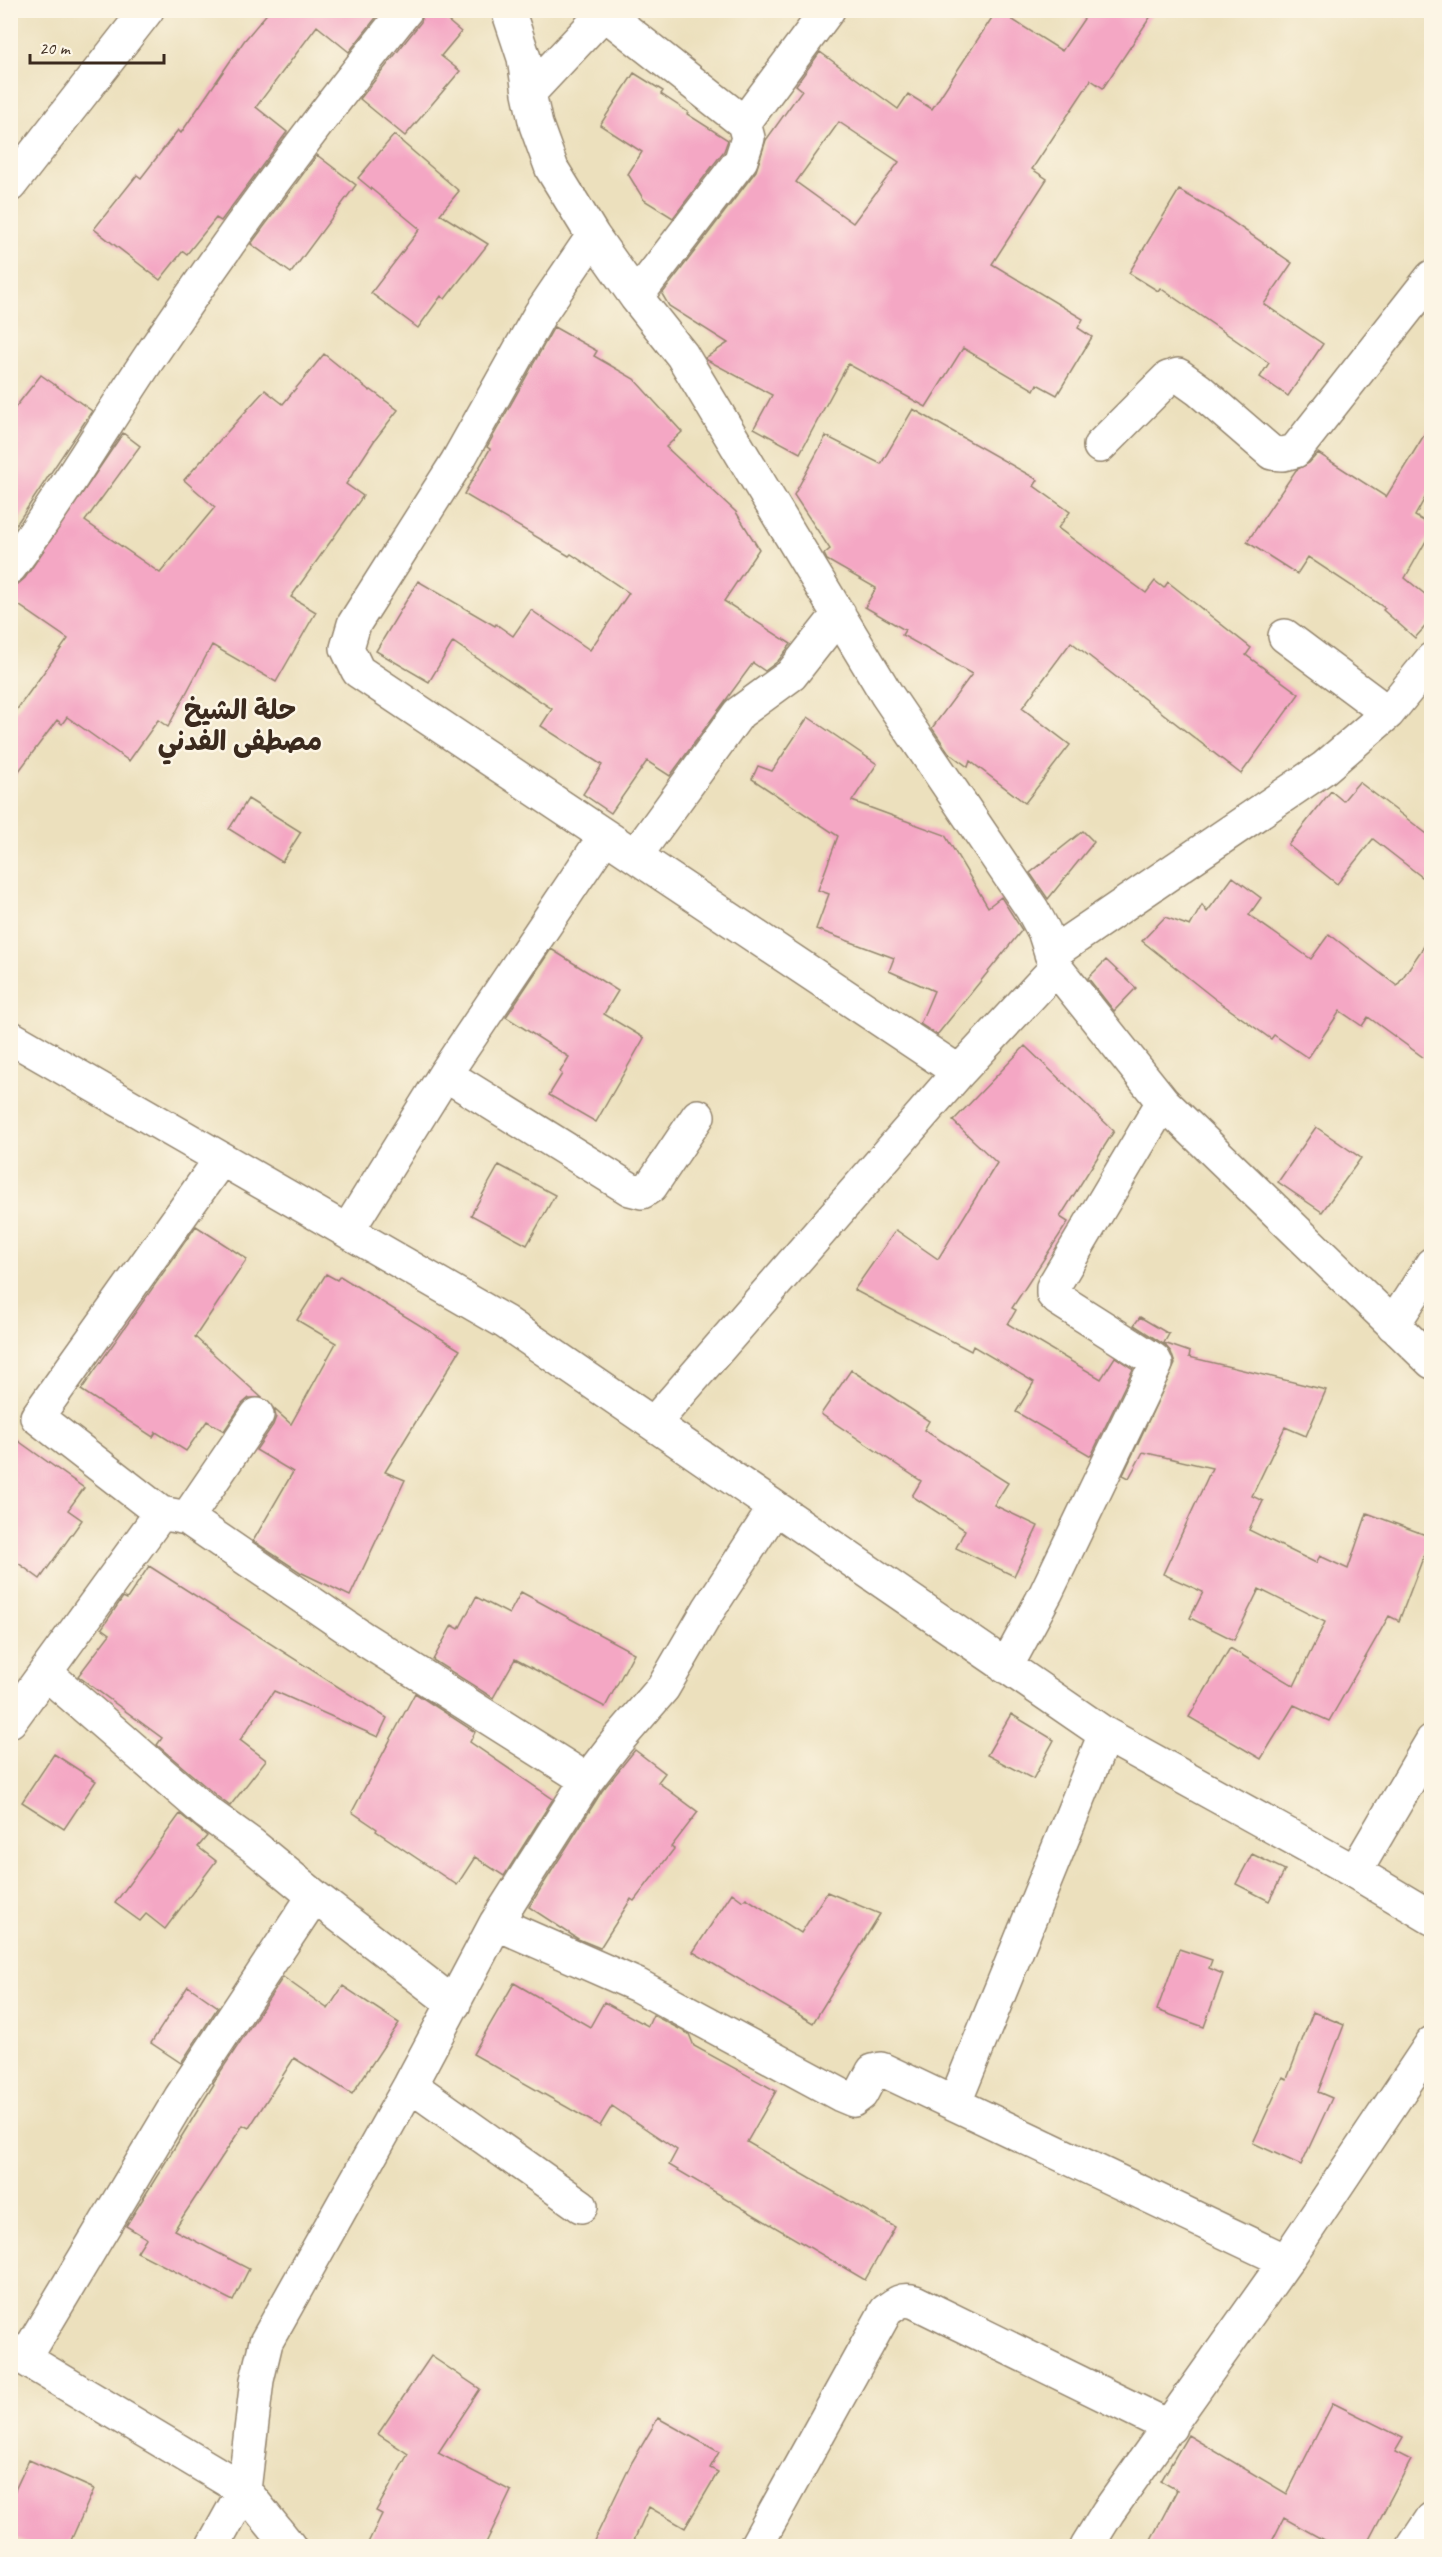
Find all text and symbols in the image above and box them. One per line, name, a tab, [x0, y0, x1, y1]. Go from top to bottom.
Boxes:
scale bar	[30, 27, 164, 65]
text: 20 m	[39, 37, 72, 59]
district label: حلة الشيخ مصطفى الفدني	[158, 693, 322, 765]

